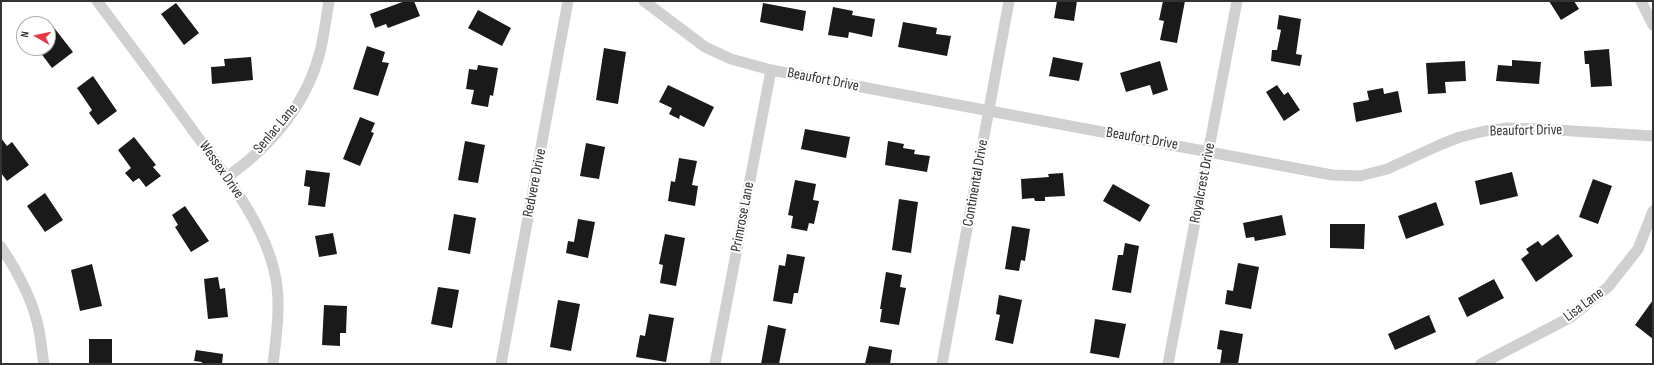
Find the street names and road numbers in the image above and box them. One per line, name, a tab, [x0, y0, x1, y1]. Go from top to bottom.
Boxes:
street label: Beaufort Drive	[786, 64, 860, 96]
street label: Senlac Lane	[250, 100, 302, 158]
street label: Beaufort Drive	[1490, 121, 1562, 141]
street label: Beaufort Drive	[1105, 124, 1179, 154]
street label: Wessex Drive	[195, 138, 247, 202]
street label: Continental Drive	[960, 138, 992, 228]
street label: Royalcrest Drive	[1186, 141, 1220, 225]
street label: Redvere Drive	[520, 147, 550, 219]
street label: Primrose Lane	[727, 180, 759, 254]
street label: Lisa Lane	[1560, 284, 1608, 326]

